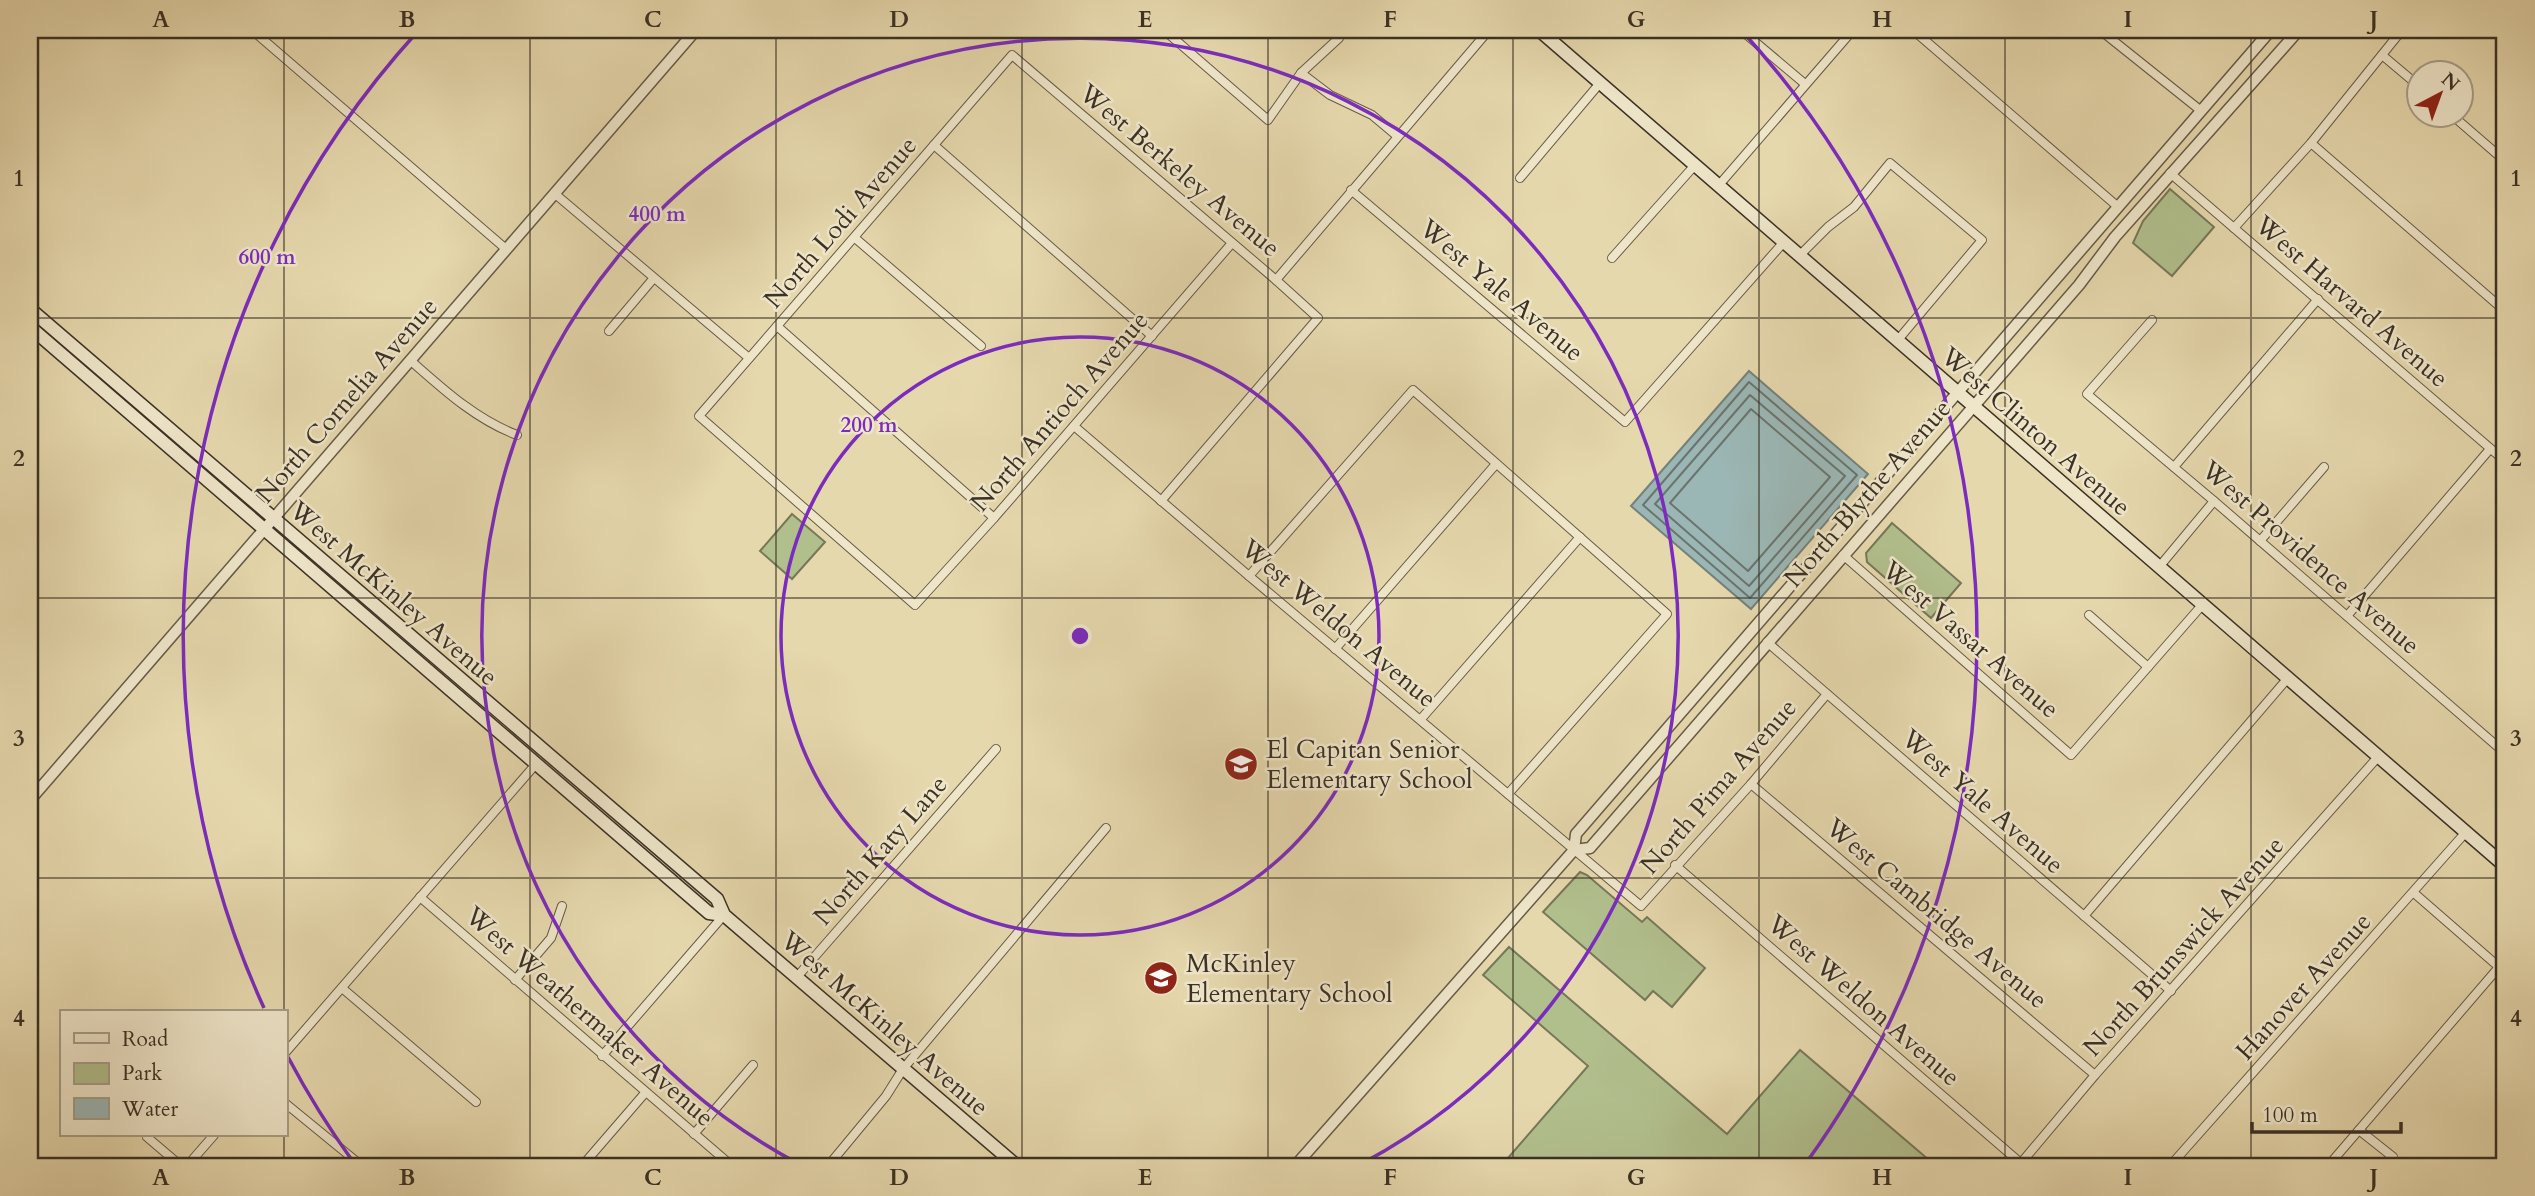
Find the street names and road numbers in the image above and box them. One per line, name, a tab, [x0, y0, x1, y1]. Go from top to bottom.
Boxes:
street label: West Berkeley Avenue	[1071, 75, 1288, 265]
street label: North Lodi Avenue	[756, 129, 925, 316]
street label: West Harvard Avenue	[2247, 207, 2456, 395]
street label: West Yale Avenue	[1411, 211, 1591, 370]
street label: North Cornelia Avenue	[247, 290, 445, 511]
street label: North Antioch Avenue	[962, 303, 1156, 519]
street label: West Clinton Avenue	[1932, 338, 2138, 524]
street label: North Blythe Avenue	[1776, 392, 1959, 595]
street label: West Providence Avenue	[2193, 452, 2427, 662]
street label: West McKinley Avenue	[281, 492, 505, 694]
street label: West Weldon Avenue	[1233, 530, 1444, 716]
street label: West Vassar Avenue	[1874, 552, 2067, 726]
street label: North Pima Avenue	[1632, 691, 1805, 882]
street label: West Yale Avenue	[1893, 720, 2071, 882]
street label: North Katy Lane	[805, 768, 955, 933]
street label: West Cambridge Avenue	[1818, 809, 2055, 1017]
street label: North Brunswick Avenue	[2075, 829, 2292, 1064]
street label: West Weathermaker Avenue	[457, 898, 722, 1134]
street label: Hanover Avenue	[2228, 905, 2379, 1068]
street label: West Weldon Avenue	[1759, 906, 1968, 1094]
street label: West McKinley Avenue	[772, 922, 996, 1124]

